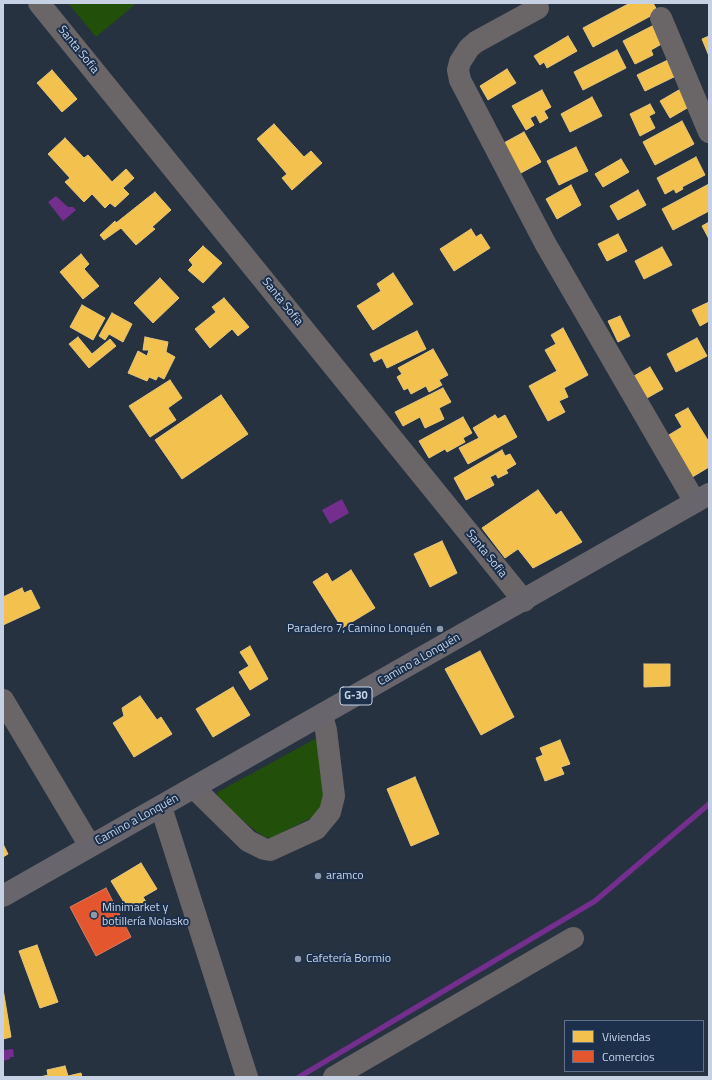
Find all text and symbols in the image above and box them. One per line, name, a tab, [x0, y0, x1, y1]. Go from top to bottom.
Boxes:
street label: Santa Sofia	[54, 23, 102, 77]
street label: Santa Sofia	[258, 275, 306, 329]
street label: Santa Sofia	[462, 527, 510, 581]
place label: Paradero 7, Camino Lonquén	[287, 622, 432, 636]
marker: Paradero 7, Camino Lonquén	[435, 624, 445, 634]
street label: Camino a Lonquén	[375, 631, 463, 689]
road number: G-30	[340, 687, 372, 705]
street label: Camino a Lonquén	[93, 791, 181, 849]
place label: aramco	[326, 869, 364, 883]
marker: aramco	[313, 871, 323, 881]
place label: Minimarket y botillería Nolasko	[102, 901, 189, 929]
marker: Minimarket y botillería Nolasko	[89, 910, 99, 920]
place label: Cafetería Bormio	[306, 952, 391, 966]
marker: Cafetería Bormio	[293, 954, 303, 964]
legend	[564, 1020, 704, 1072]
text: Viviendas	[602, 1027, 650, 1046]
text: Comercios	[602, 1047, 655, 1066]

